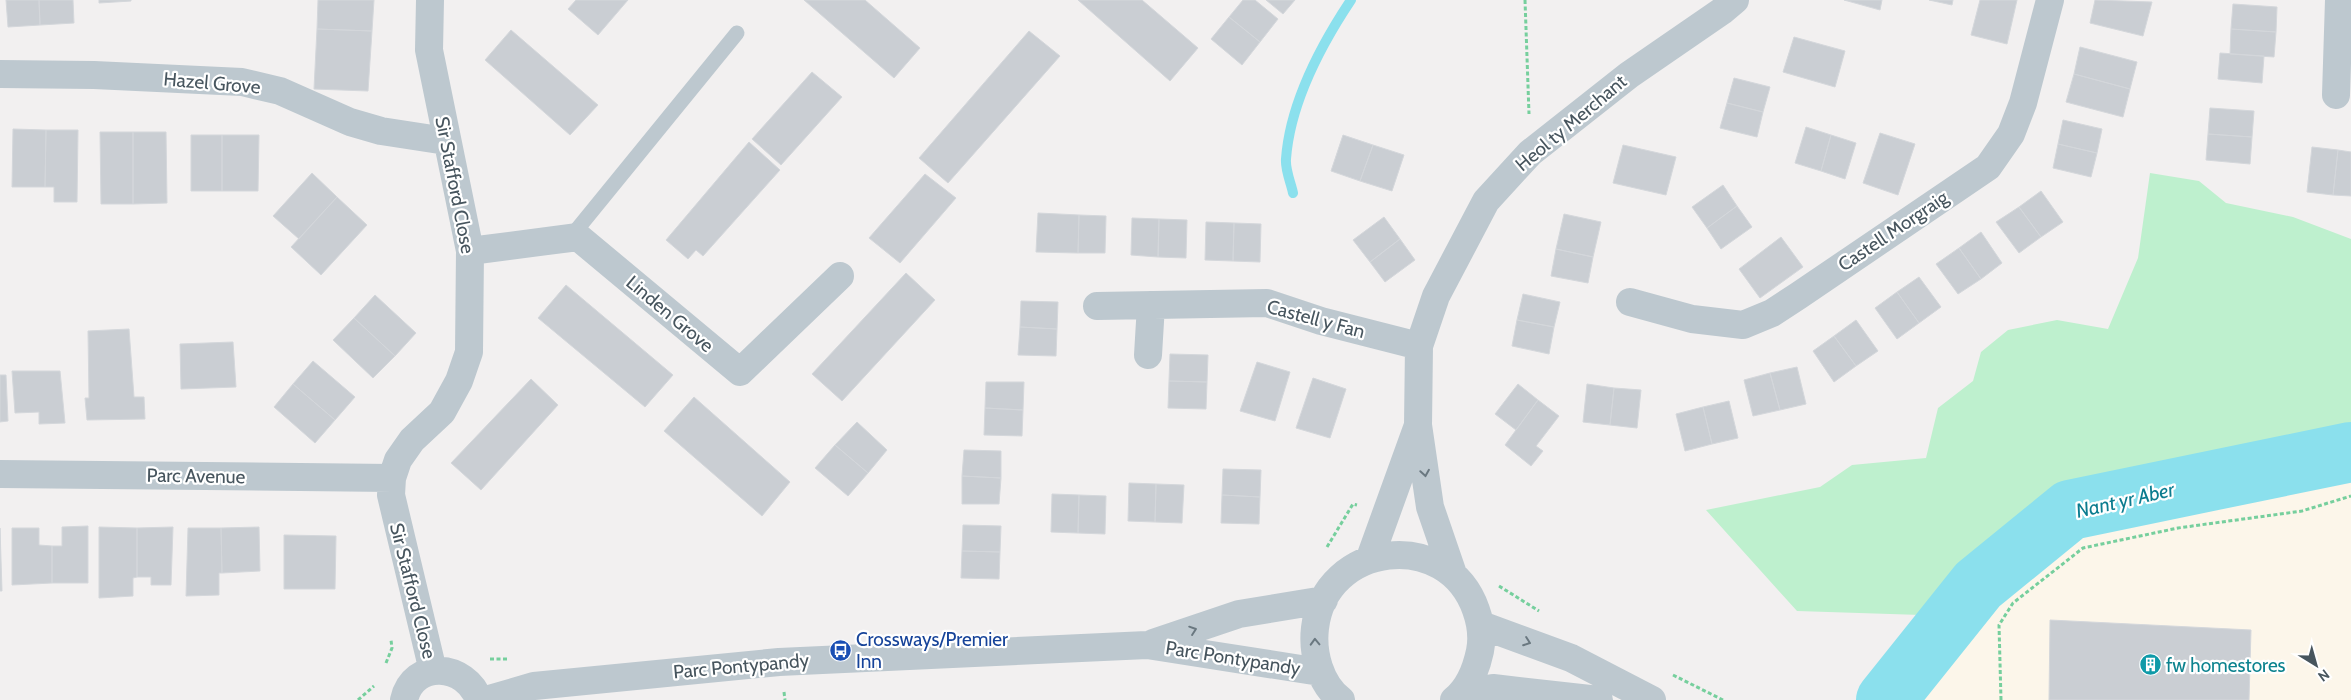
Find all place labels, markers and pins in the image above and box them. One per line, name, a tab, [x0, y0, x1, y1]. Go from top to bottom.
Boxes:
place label: Crossways/Premier Inn	[856, 628, 1008, 673]
bus stop icon: Crossways/Premier Inn	[828, 638, 852, 662]
building icon: fw homestores	[2138, 653, 2162, 677]
place label: fw homestores	[2166, 654, 2286, 677]

